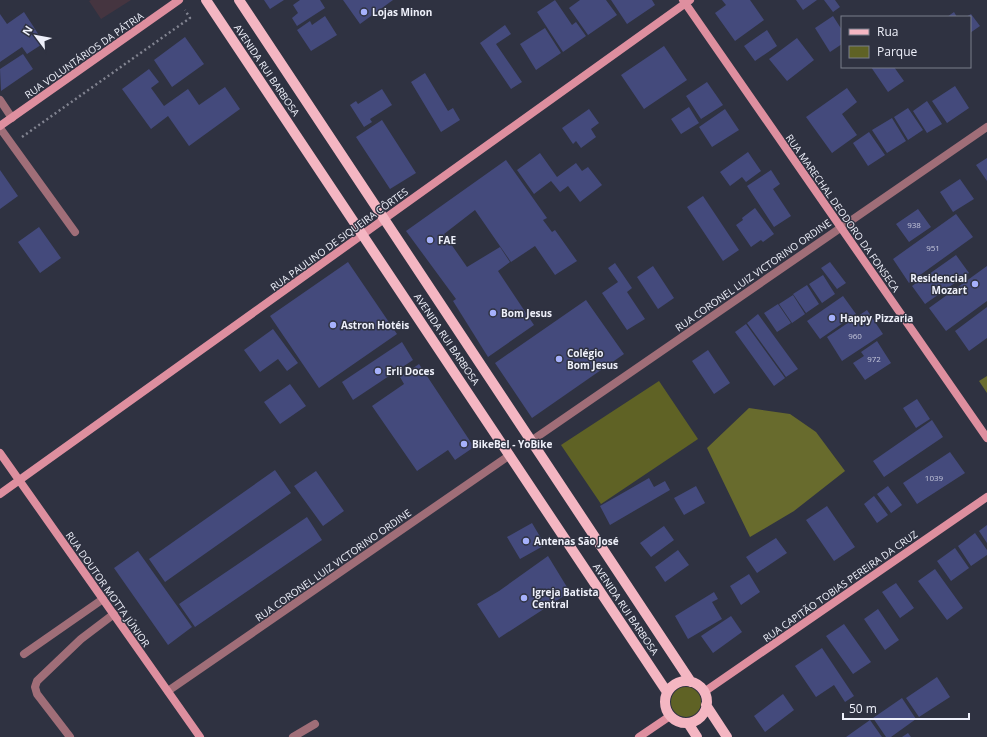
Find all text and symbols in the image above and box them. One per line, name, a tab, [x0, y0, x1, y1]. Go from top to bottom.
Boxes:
place label: Lojas Minon	[372, 5, 432, 19]
marker: Lojas Minon	[359, 7, 369, 17]
street label: RUA VOLUNTÁRIOS DA PÁTRIA	[22, 9, 146, 101]
north arrow	[16, 16, 56, 56]
legend	[841, 16, 971, 68]
street label: AVENIDA RUI BARBOSA	[231, 21, 303, 119]
text: Rua	[877, 23, 898, 40]
text: Parque	[877, 43, 917, 60]
street label: RUA MARECHAL DEODORO DA FONSECA	[783, 131, 904, 295]
street label: RUA PAULINO DE SIQUEIRA CÔRTES	[267, 184, 411, 294]
street label: RUA CORONEL LUIZ VICTORINO ORDINE	[672, 216, 834, 334]
house number: 938	[907, 219, 921, 230]
place label: FAE	[438, 233, 456, 247]
marker: FAE	[425, 235, 435, 245]
house number: 951	[926, 242, 940, 253]
place label: Residencial Mozart	[910, 271, 968, 297]
marker: Residencial Mozart	[970, 279, 980, 289]
street label: AVENIDA RUI BARBOSA	[411, 290, 483, 388]
place label: Bom Jesus	[501, 306, 552, 320]
marker: Bom Jesus	[488, 308, 498, 318]
place label: Happy Pizzaria	[840, 311, 913, 325]
marker: Happy Pizzaria	[827, 313, 837, 323]
place label: Astron Hotéis	[341, 318, 409, 332]
marker: Astron Hotéis	[328, 320, 338, 330]
house number: 960	[848, 330, 862, 341]
place label: Colégio Bom Jesus	[567, 346, 618, 372]
house number: 972	[867, 353, 881, 364]
marker: Colégio Bom Jesus	[554, 354, 564, 364]
place label: Erli Doces	[386, 364, 434, 378]
marker: Erli Doces	[373, 366, 383, 376]
place label: BikeBel - YoBike	[472, 437, 552, 451]
marker: BikeBel - YoBike	[459, 439, 469, 449]
house number: 1039	[925, 472, 944, 483]
street label: RUA CORONEL LUIZ VICTORINO ORDINE	[252, 506, 414, 624]
street label: RUA CAPITÃO TOBIAS PEREIRA DA CRUZ	[760, 527, 920, 645]
street label: RUA DOUTOR MOTTA JÚNIOR	[63, 529, 153, 649]
place label: Antenas São José	[534, 534, 619, 548]
marker: Antenas São José	[521, 536, 531, 546]
street label: AVENIDA RUI BARBOSA	[590, 560, 662, 658]
place label: Igreja Batista Central	[532, 585, 599, 611]
marker: Igreja Batista Central	[519, 593, 529, 603]
scale bar	[843, 695, 969, 721]
text: 50 m	[849, 700, 877, 717]

